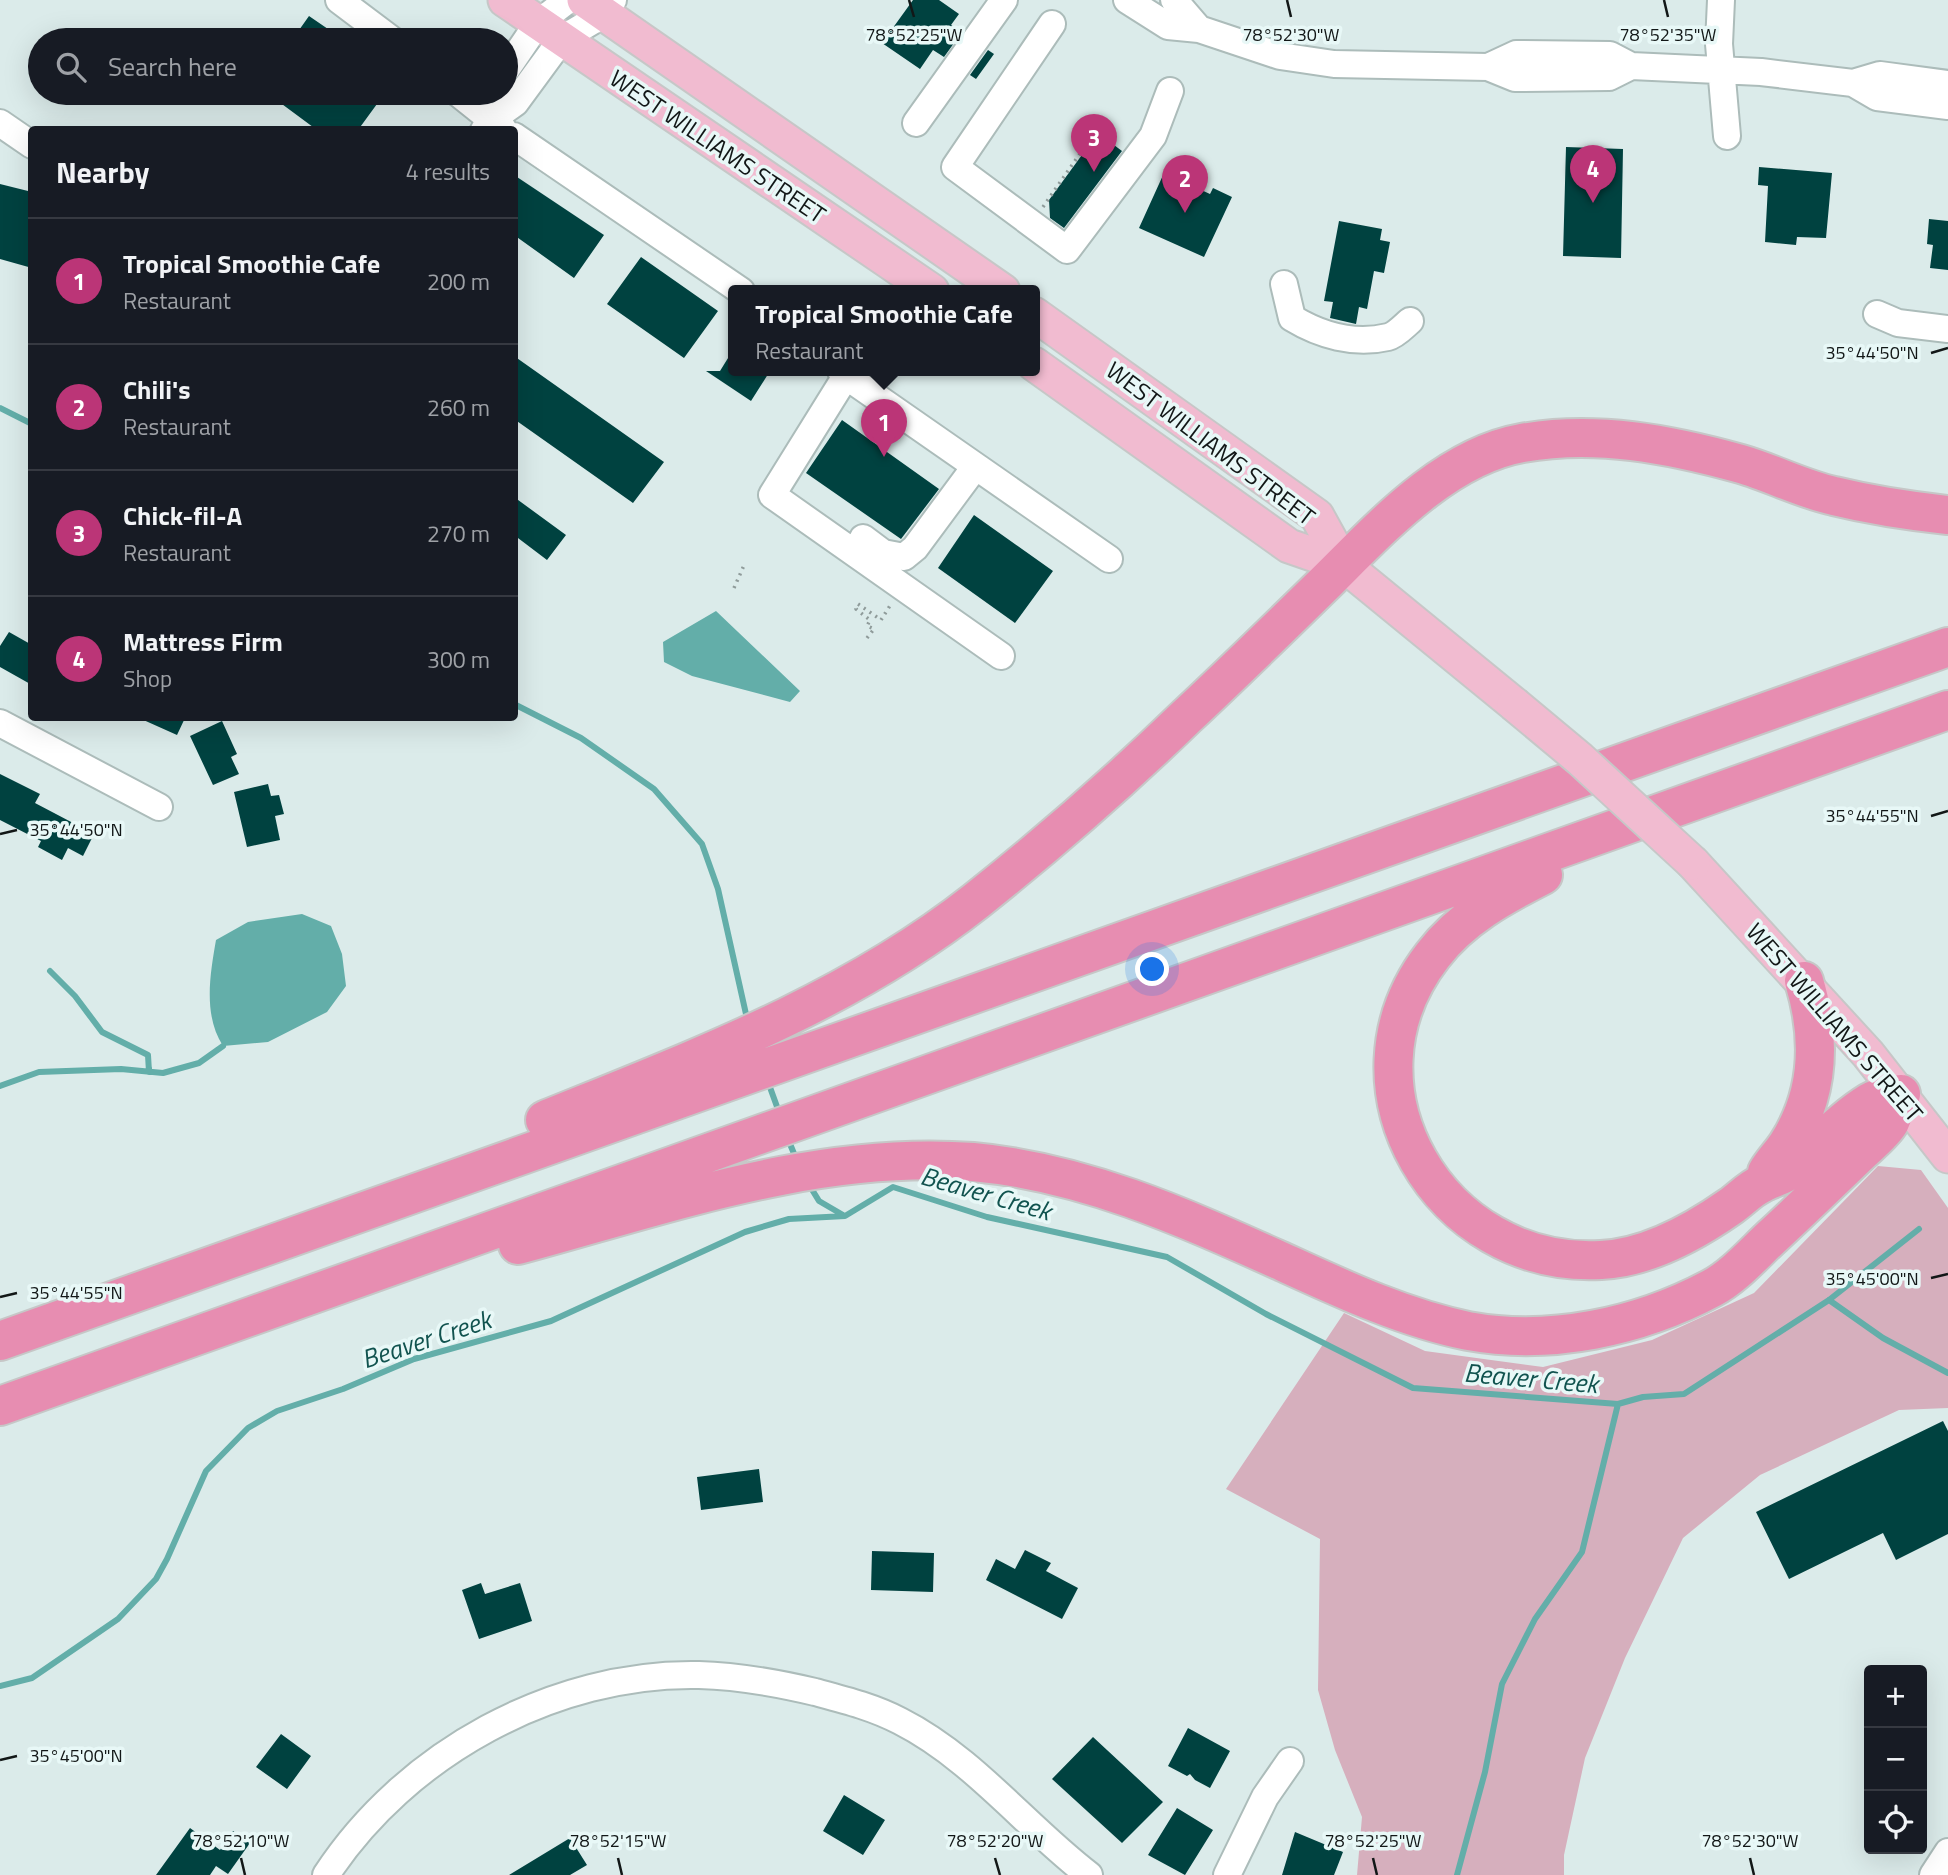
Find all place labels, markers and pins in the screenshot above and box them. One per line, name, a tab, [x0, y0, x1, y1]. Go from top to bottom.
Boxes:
pin: 3	[1071, 114, 1117, 172]
pin: 4	[1570, 145, 1616, 203]
pin: 2	[1162, 155, 1208, 213]
pin: 1	[861, 399, 907, 457]

